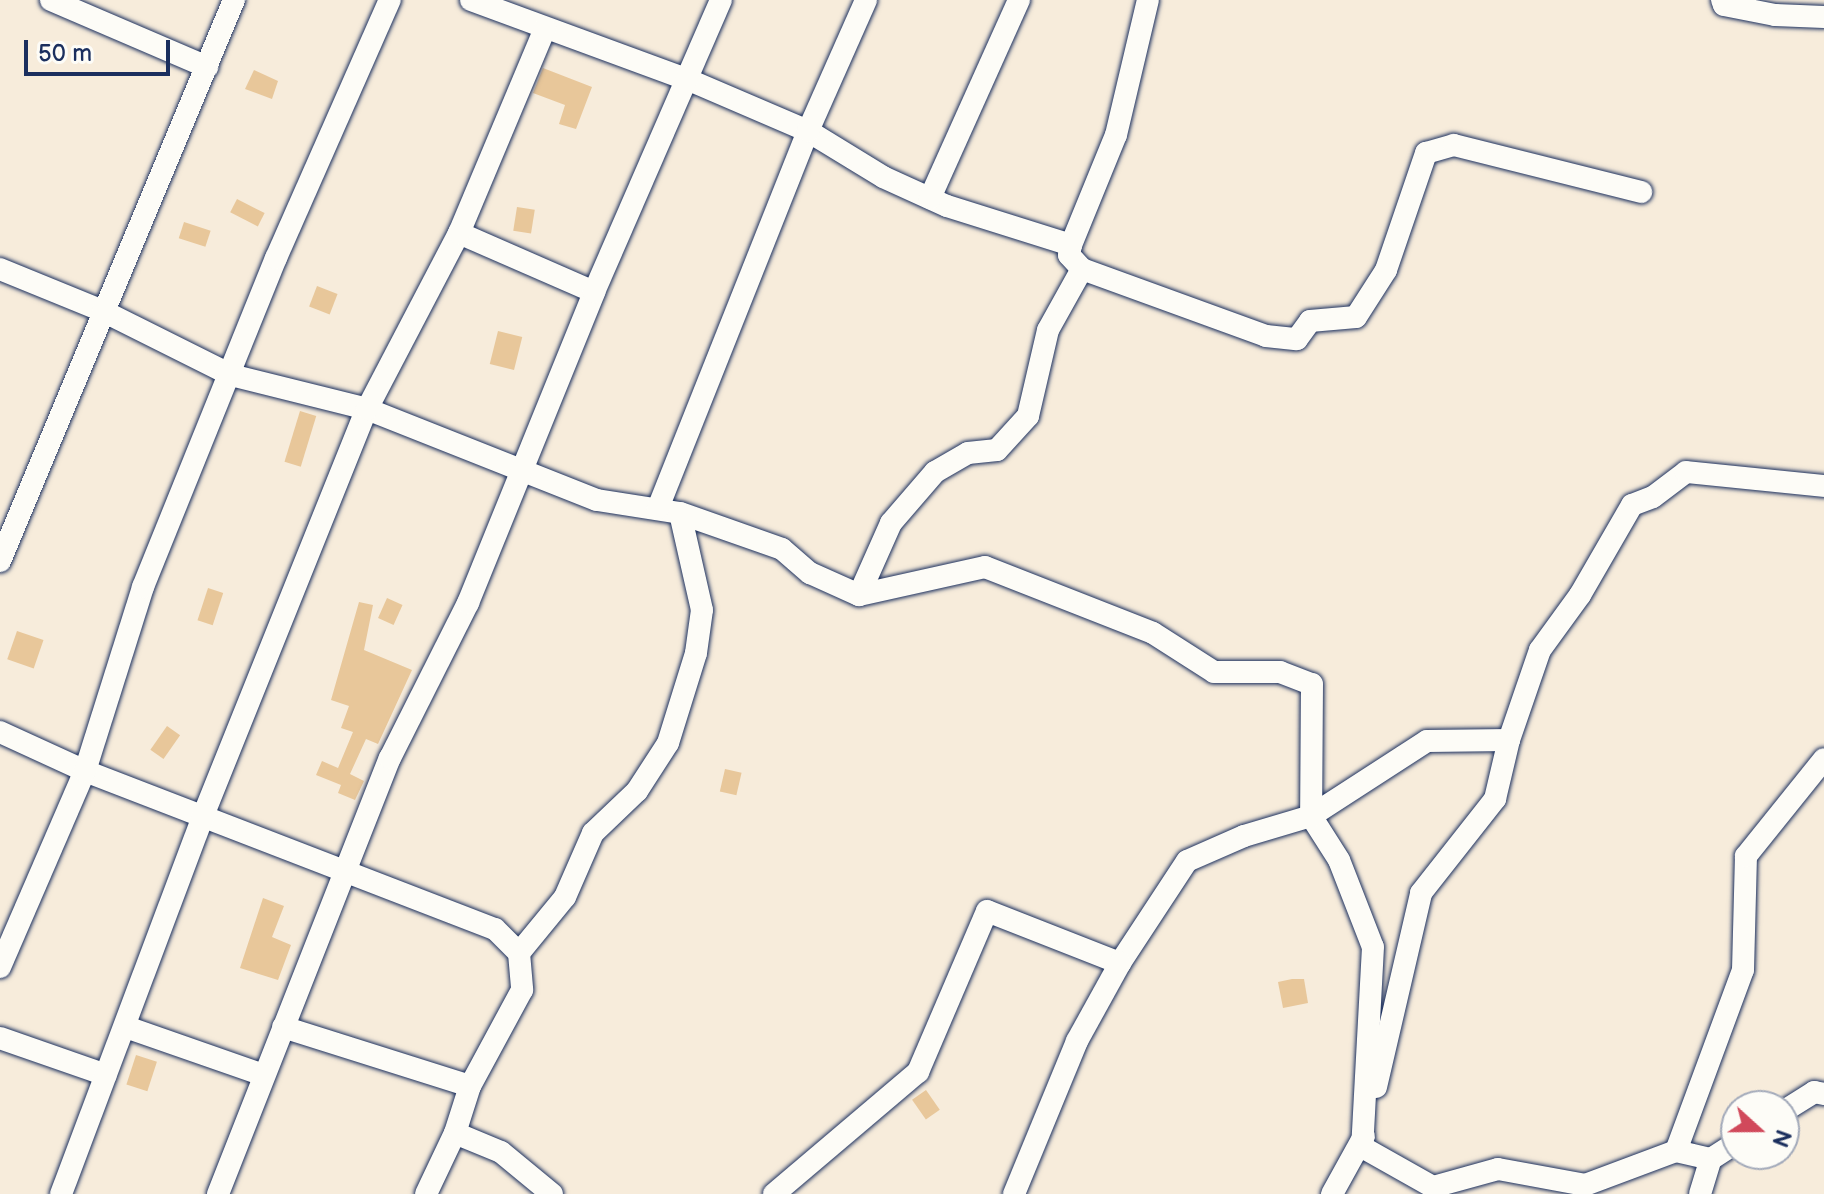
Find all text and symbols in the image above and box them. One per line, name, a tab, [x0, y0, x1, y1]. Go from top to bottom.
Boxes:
scale bar	[28, 24, 174, 74]
text: 50 m	[38, 39, 92, 68]
north arrow	[1720, 1090, 1800, 1170]
text: N	[1765, 1126, 1797, 1151]

